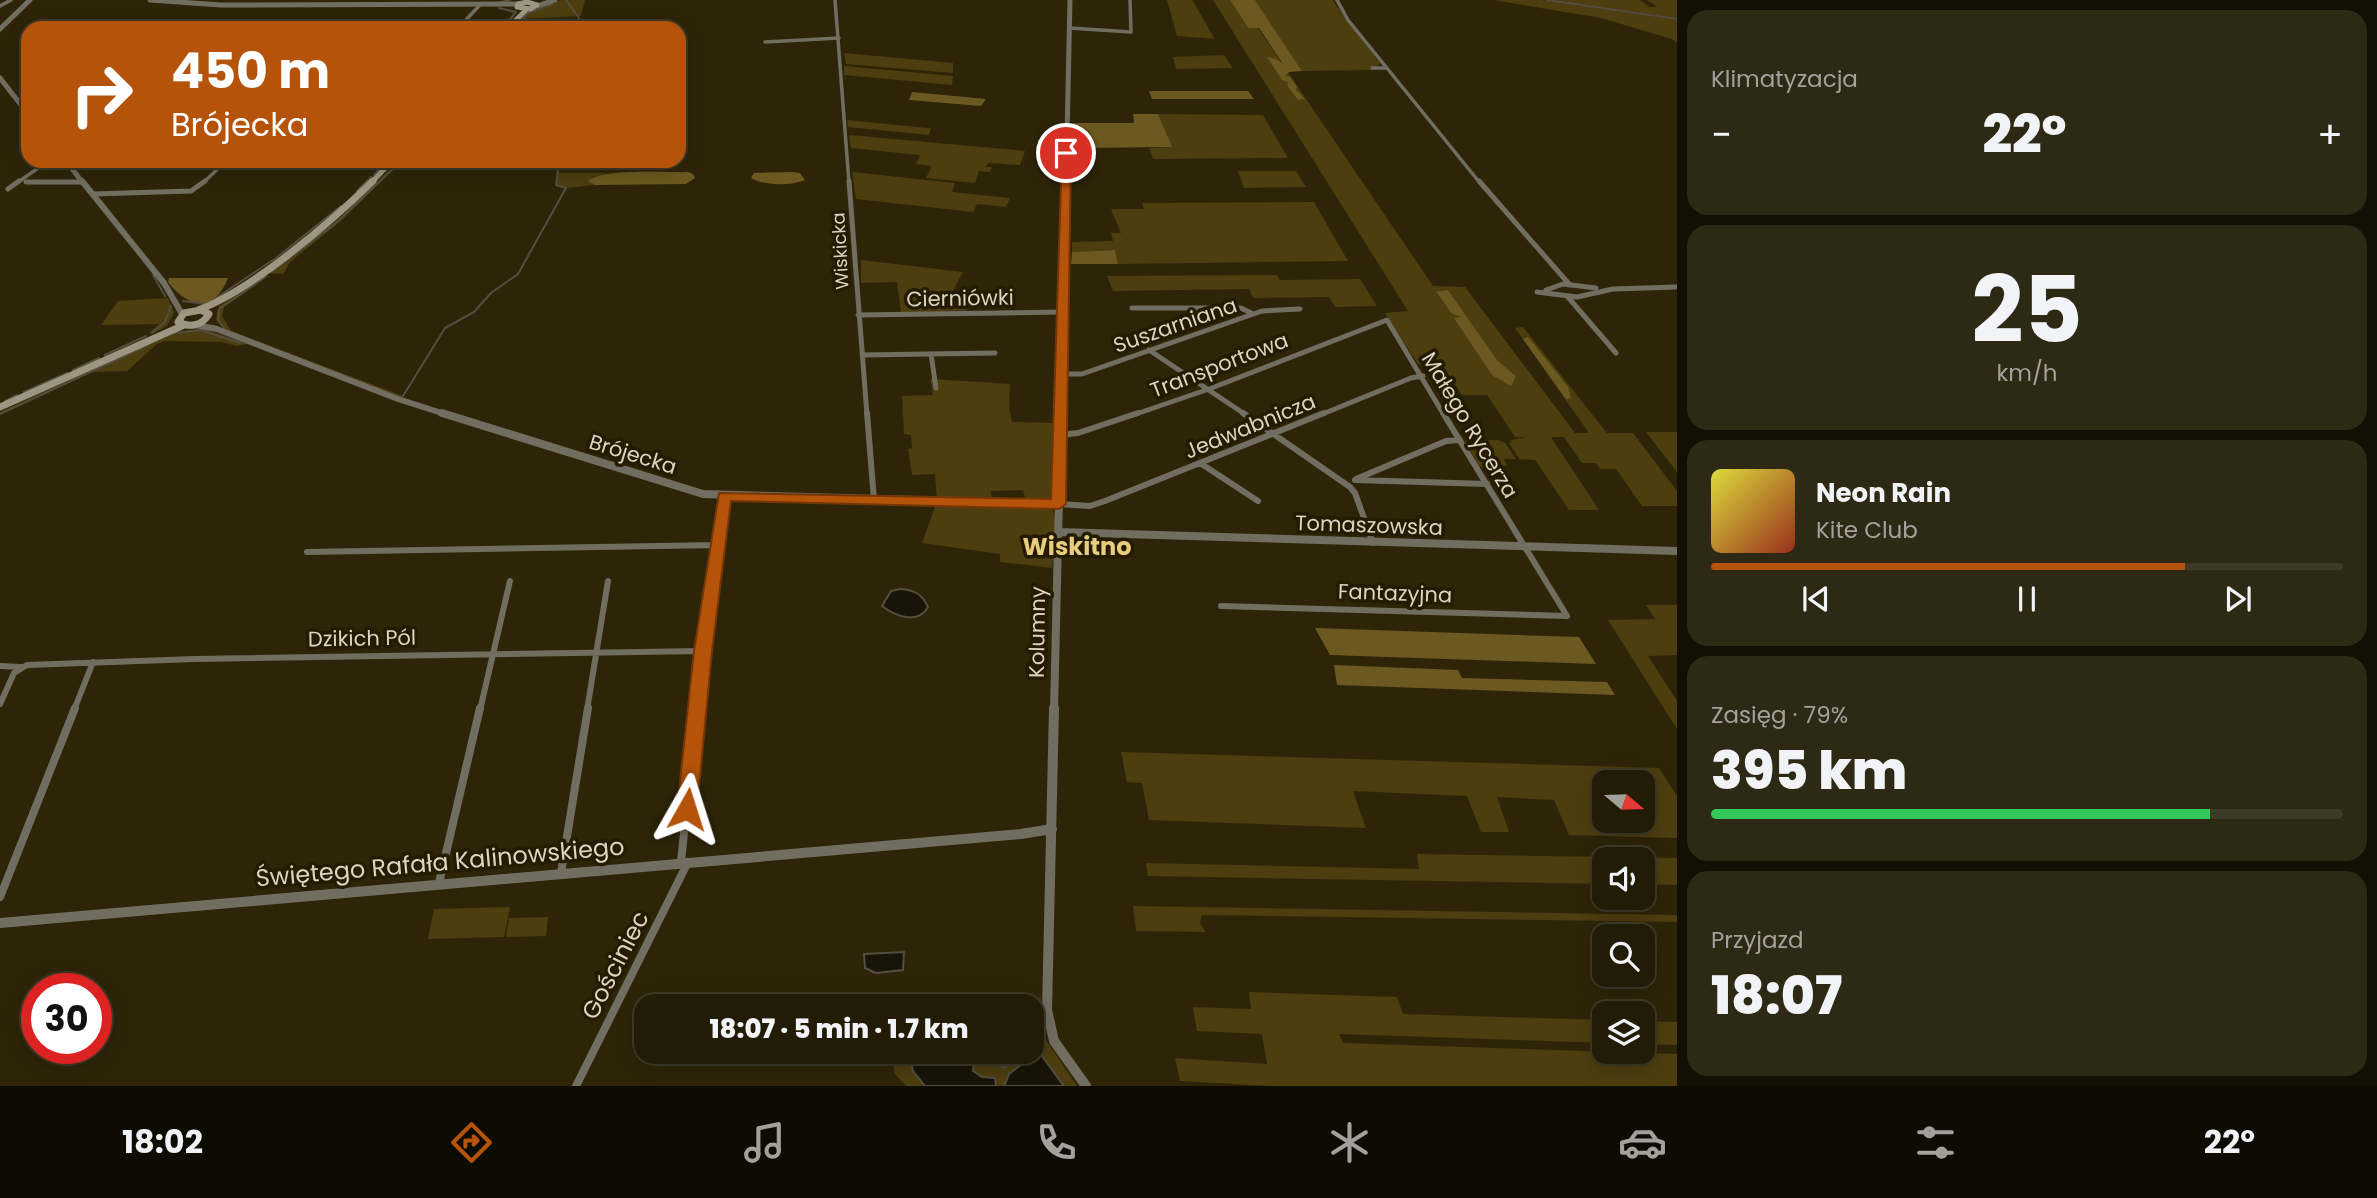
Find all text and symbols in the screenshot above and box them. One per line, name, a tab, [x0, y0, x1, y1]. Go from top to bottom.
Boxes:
text: 450 m	[171, 37, 330, 105]
icon: right	[56, 49, 147, 140]
text: Klimatyzacja	[1711, 63, 1858, 95]
text: 22°	[1982, 98, 2067, 171]
text: Brójecka	[171, 102, 308, 147]
text: −	[1711, 108, 1732, 161]
text: +	[2317, 108, 2343, 161]
pin	[1036, 123, 1096, 183]
icon: arrive	[1047, 134, 1085, 172]
street label: Wiskicka	[825, 212, 855, 290]
text: 25	[1971, 246, 2083, 374]
street label: Cierniówki	[906, 283, 1014, 313]
street label: Suszarniana	[1109, 290, 1241, 360]
street label: Transportowa	[1146, 325, 1292, 405]
street label: Małego Rycerza	[1415, 346, 1525, 504]
text: km/h	[1996, 357, 2058, 389]
street label: Jedwabnicza	[1180, 387, 1320, 465]
street label: Brójecka	[586, 427, 680, 481]
text: Neon Rain	[1816, 475, 1951, 511]
street label: Tomaszowska	[1295, 508, 1443, 542]
text: Kite Club	[1816, 514, 1918, 546]
district label: Wiskitno	[1023, 530, 1131, 563]
street label: Fantazyjna	[1337, 577, 1453, 609]
icon: previous	[1797, 580, 1835, 618]
icon: pause	[2008, 580, 2046, 618]
icon: next	[2219, 580, 2257, 618]
street label: Kolumny	[1022, 586, 1052, 678]
street label: Dzikich Pól	[308, 623, 416, 653]
text: Zasięg · 79%	[1711, 699, 1848, 731]
text: 395 km	[1711, 734, 1907, 807]
north arrow	[1592, 770, 1656, 833]
map controls	[1592, 770, 1655, 1064]
position arrow	[650, 772, 724, 846]
street label: Świętego Rafała Kalinowskiego	[254, 829, 626, 895]
button: sound	[1592, 847, 1655, 910]
street label: Gościniec	[574, 905, 656, 1025]
button: search	[1592, 924, 1655, 987]
text: Przyjazd	[1711, 924, 1804, 956]
text: 18:07	[1711, 959, 1842, 1032]
speed limit sign: 30	[21, 973, 112, 1064]
button: layers	[1592, 1001, 1655, 1064]
text: 18:07 · 5 min · 1.7 km	[710, 1011, 968, 1047]
icon: directions	[447, 1118, 496, 1167]
icon: music	[740, 1118, 789, 1167]
icon: phone	[1032, 1118, 1081, 1167]
icon: climate	[1325, 1118, 1374, 1167]
icon: car	[1618, 1118, 1667, 1167]
icon: filters	[1911, 1118, 1960, 1167]
text: 18:02	[122, 1119, 203, 1164]
text: 22°	[2204, 1119, 2255, 1164]

